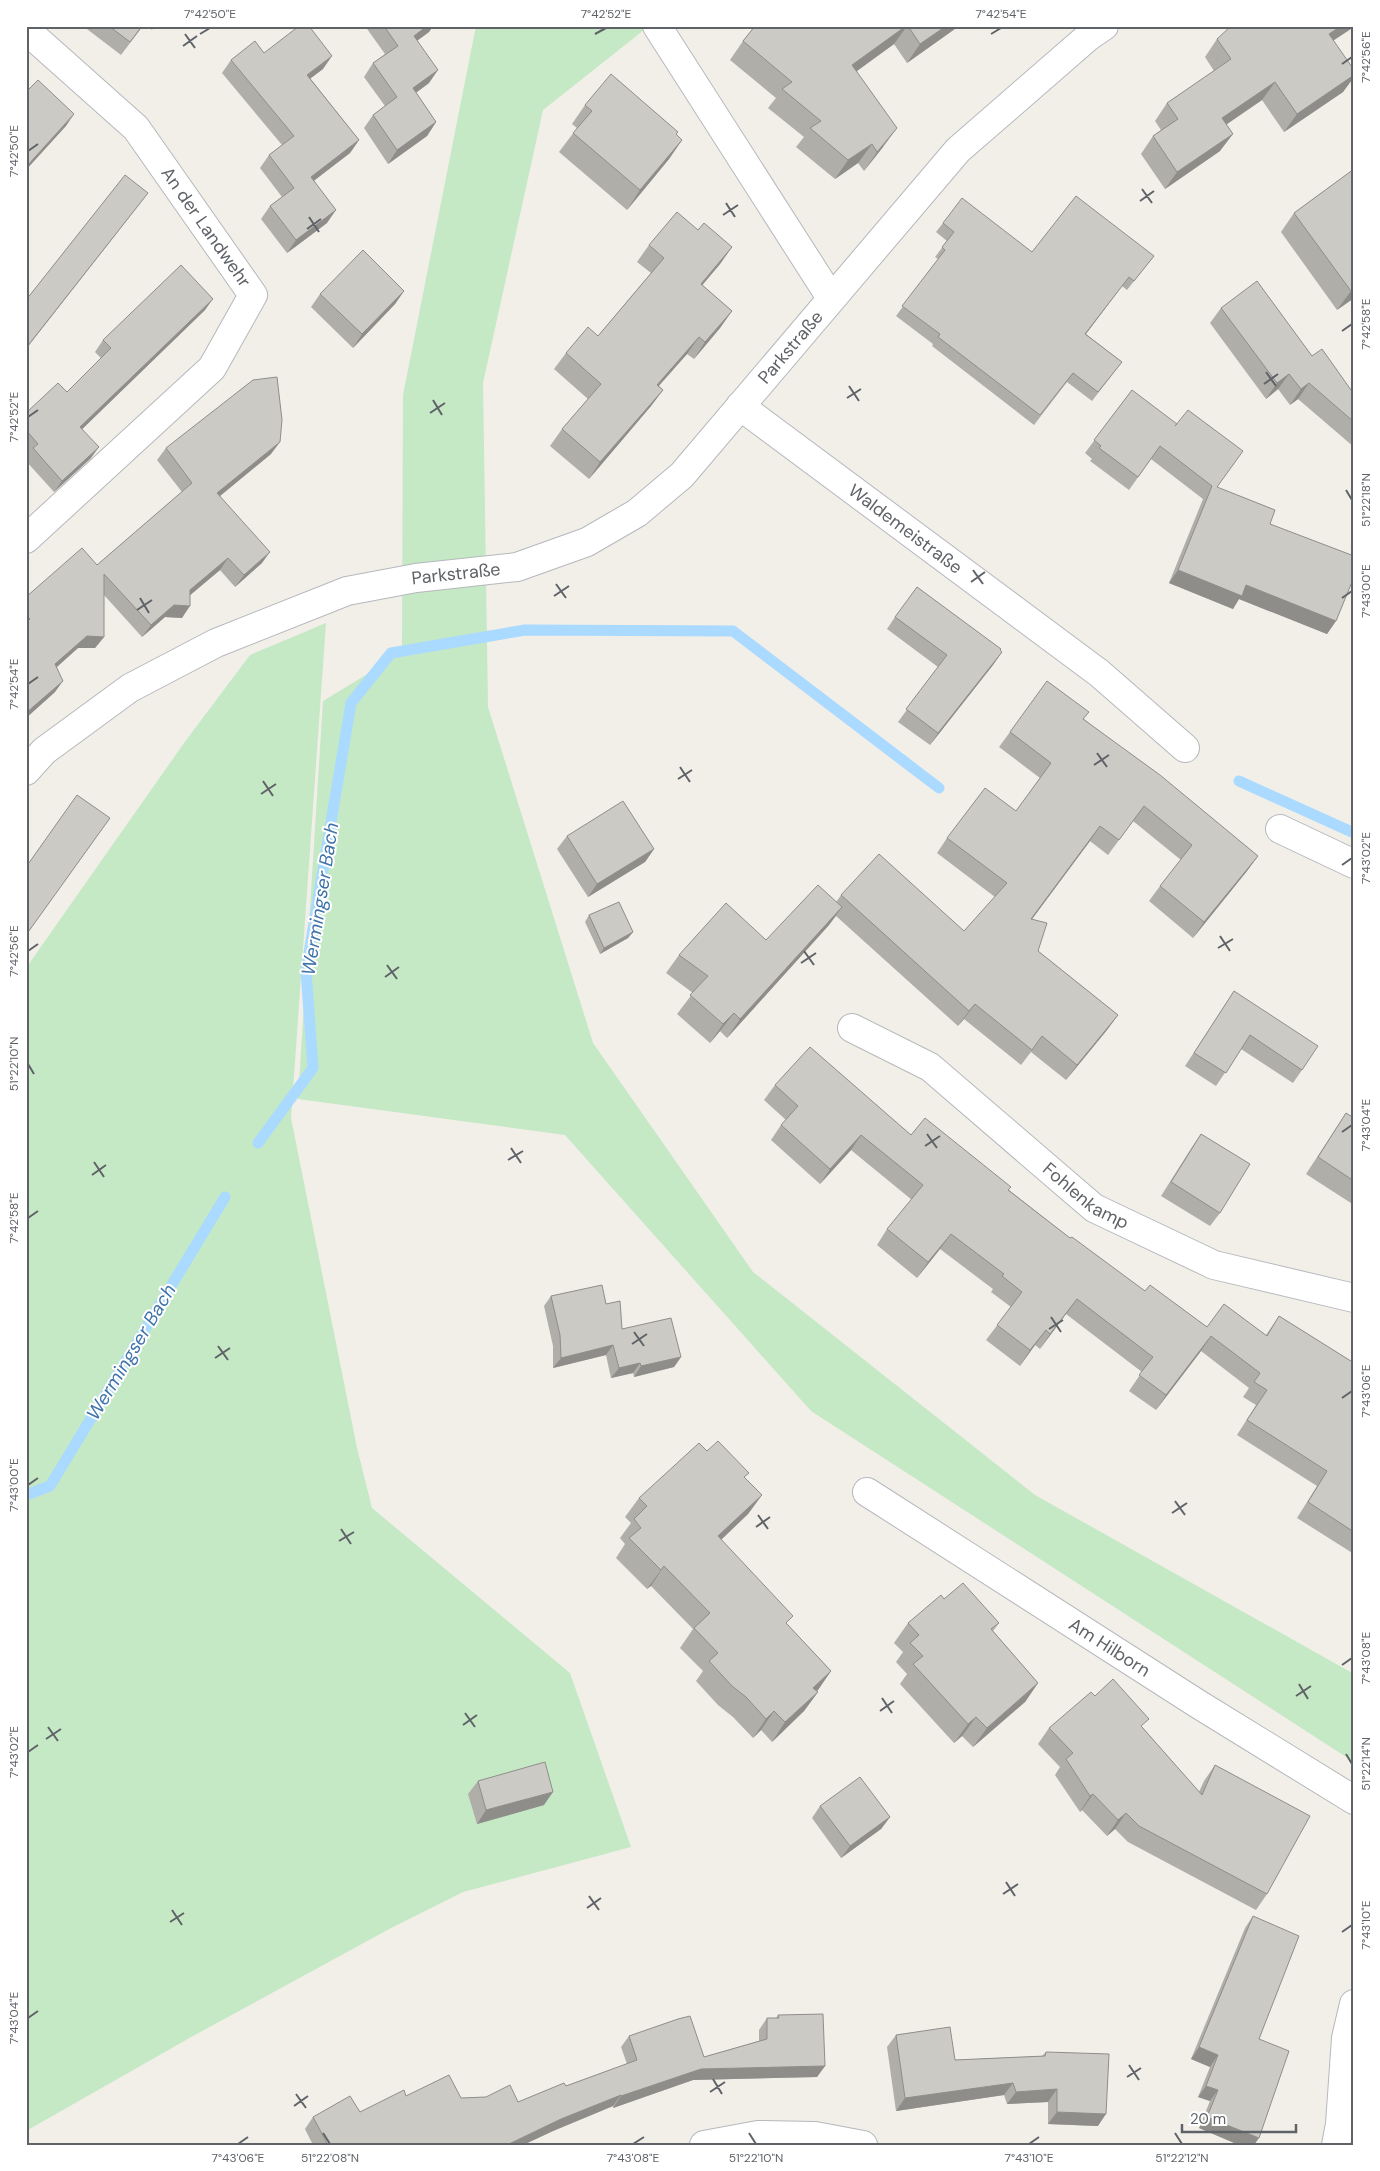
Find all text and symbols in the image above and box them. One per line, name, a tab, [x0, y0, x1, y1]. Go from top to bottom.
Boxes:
text: 7°42'50"E	[184, 6, 236, 22]
text: 7°42'52"E	[581, 6, 631, 22]
text: 7°42'54"E	[975, 6, 1027, 22]
text: 7°42'56"E	[1358, 31, 1374, 83]
text: 7°42'50"E	[6, 125, 22, 177]
street label: An der Landwehr	[156, 162, 257, 292]
text: 7°42'58"E	[1358, 298, 1374, 350]
street label: Parkstraße	[753, 305, 829, 389]
text: 7°42'52"E	[6, 392, 22, 442]
text: 51°22'18"N	[1358, 473, 1374, 527]
street label: Waldemeistraße	[843, 479, 967, 579]
street label: Parkstraße	[410, 557, 502, 590]
text: 7°43'00"E	[1358, 564, 1374, 618]
text: 7°42'54"E	[6, 658, 22, 710]
water label: Wermingser Bach	[296, 821, 344, 977]
text: 7°43'02"E	[1358, 832, 1374, 884]
text: 7°42'56"E	[6, 925, 22, 977]
text: 51°22'10"N	[6, 1037, 22, 1091]
text: 7°43'04"E	[1358, 1098, 1374, 1151]
street label: Fohlenkamp	[1038, 1157, 1133, 1235]
text: 7°42'58"E	[6, 1192, 22, 1244]
water label: Wermingser Bach	[81, 1279, 182, 1425]
text: 7°43'06"E	[1358, 1364, 1374, 1417]
text: 7°43'00"E	[6, 1458, 22, 1512]
street label: Am Hilborn	[1064, 1612, 1155, 1682]
text: 7°43'08"E	[1358, 1631, 1374, 1684]
text: 7°43'02"E	[6, 1726, 22, 1778]
text: 51°22'14"N	[1358, 1737, 1374, 1791]
text: 7°43'10"E	[1358, 1900, 1374, 1950]
text: 7°43'04"E	[6, 1991, 22, 2044]
scale bar	[1182, 2101, 1296, 2133]
text: 20 m	[1190, 2109, 1226, 2129]
text: 7°43'06"E	[212, 2150, 265, 2166]
text: 51°22'08"N	[301, 2150, 359, 2166]
text: 7°43'08"E	[607, 2150, 660, 2166]
text: 51°22'10"N	[729, 2150, 783, 2166]
text: 7°43'10"E	[1004, 2150, 1054, 2166]
text: 51°22'12"N	[1155, 2150, 1209, 2166]

